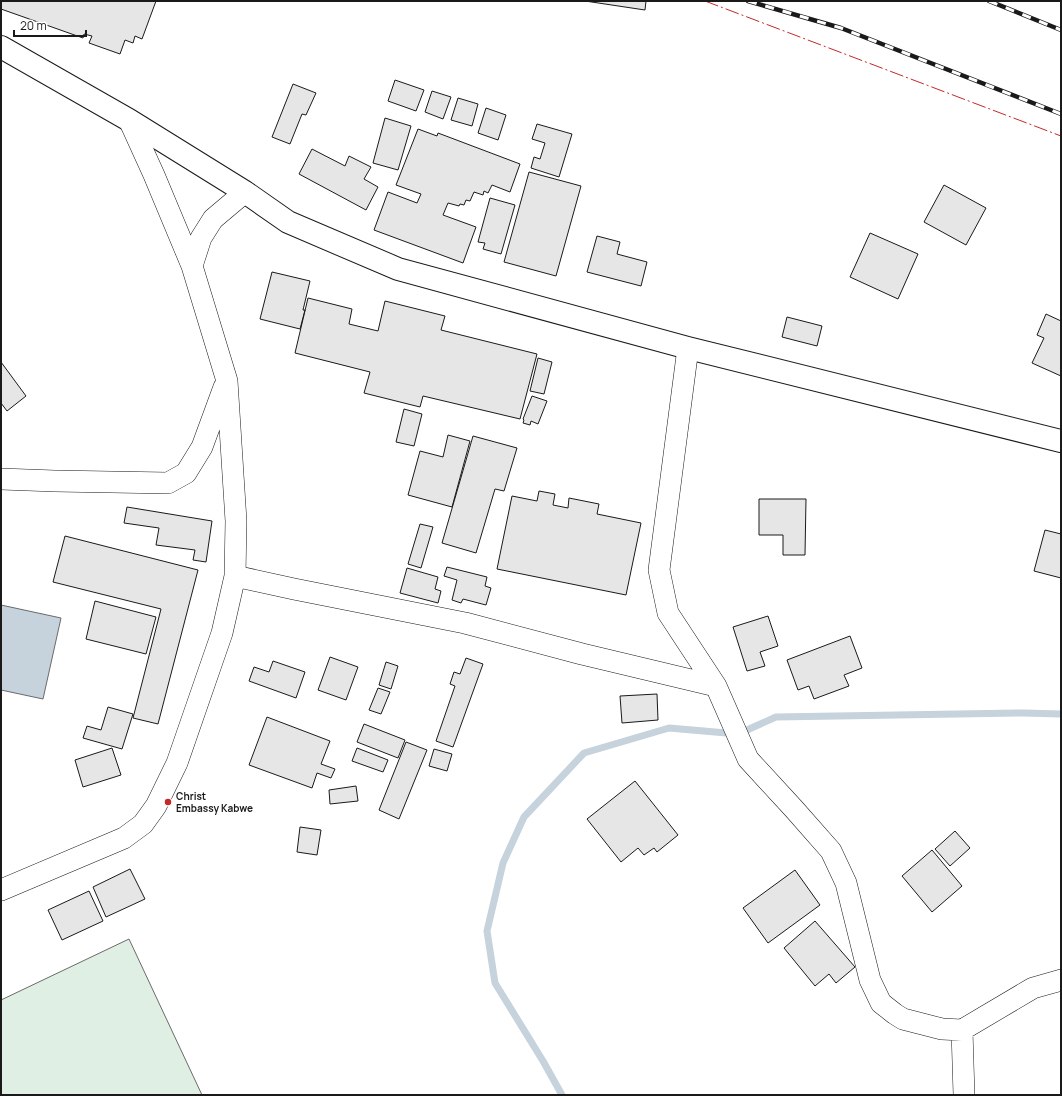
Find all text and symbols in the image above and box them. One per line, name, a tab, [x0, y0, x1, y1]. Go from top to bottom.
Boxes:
scale bar	[14, 12, 86, 38]
text: 20 m	[20, 17, 47, 34]
place label: Christ Embassy Kabwe	[176, 789, 253, 815]
marker: Christ Embassy Kabwe	[163, 797, 173, 807]

